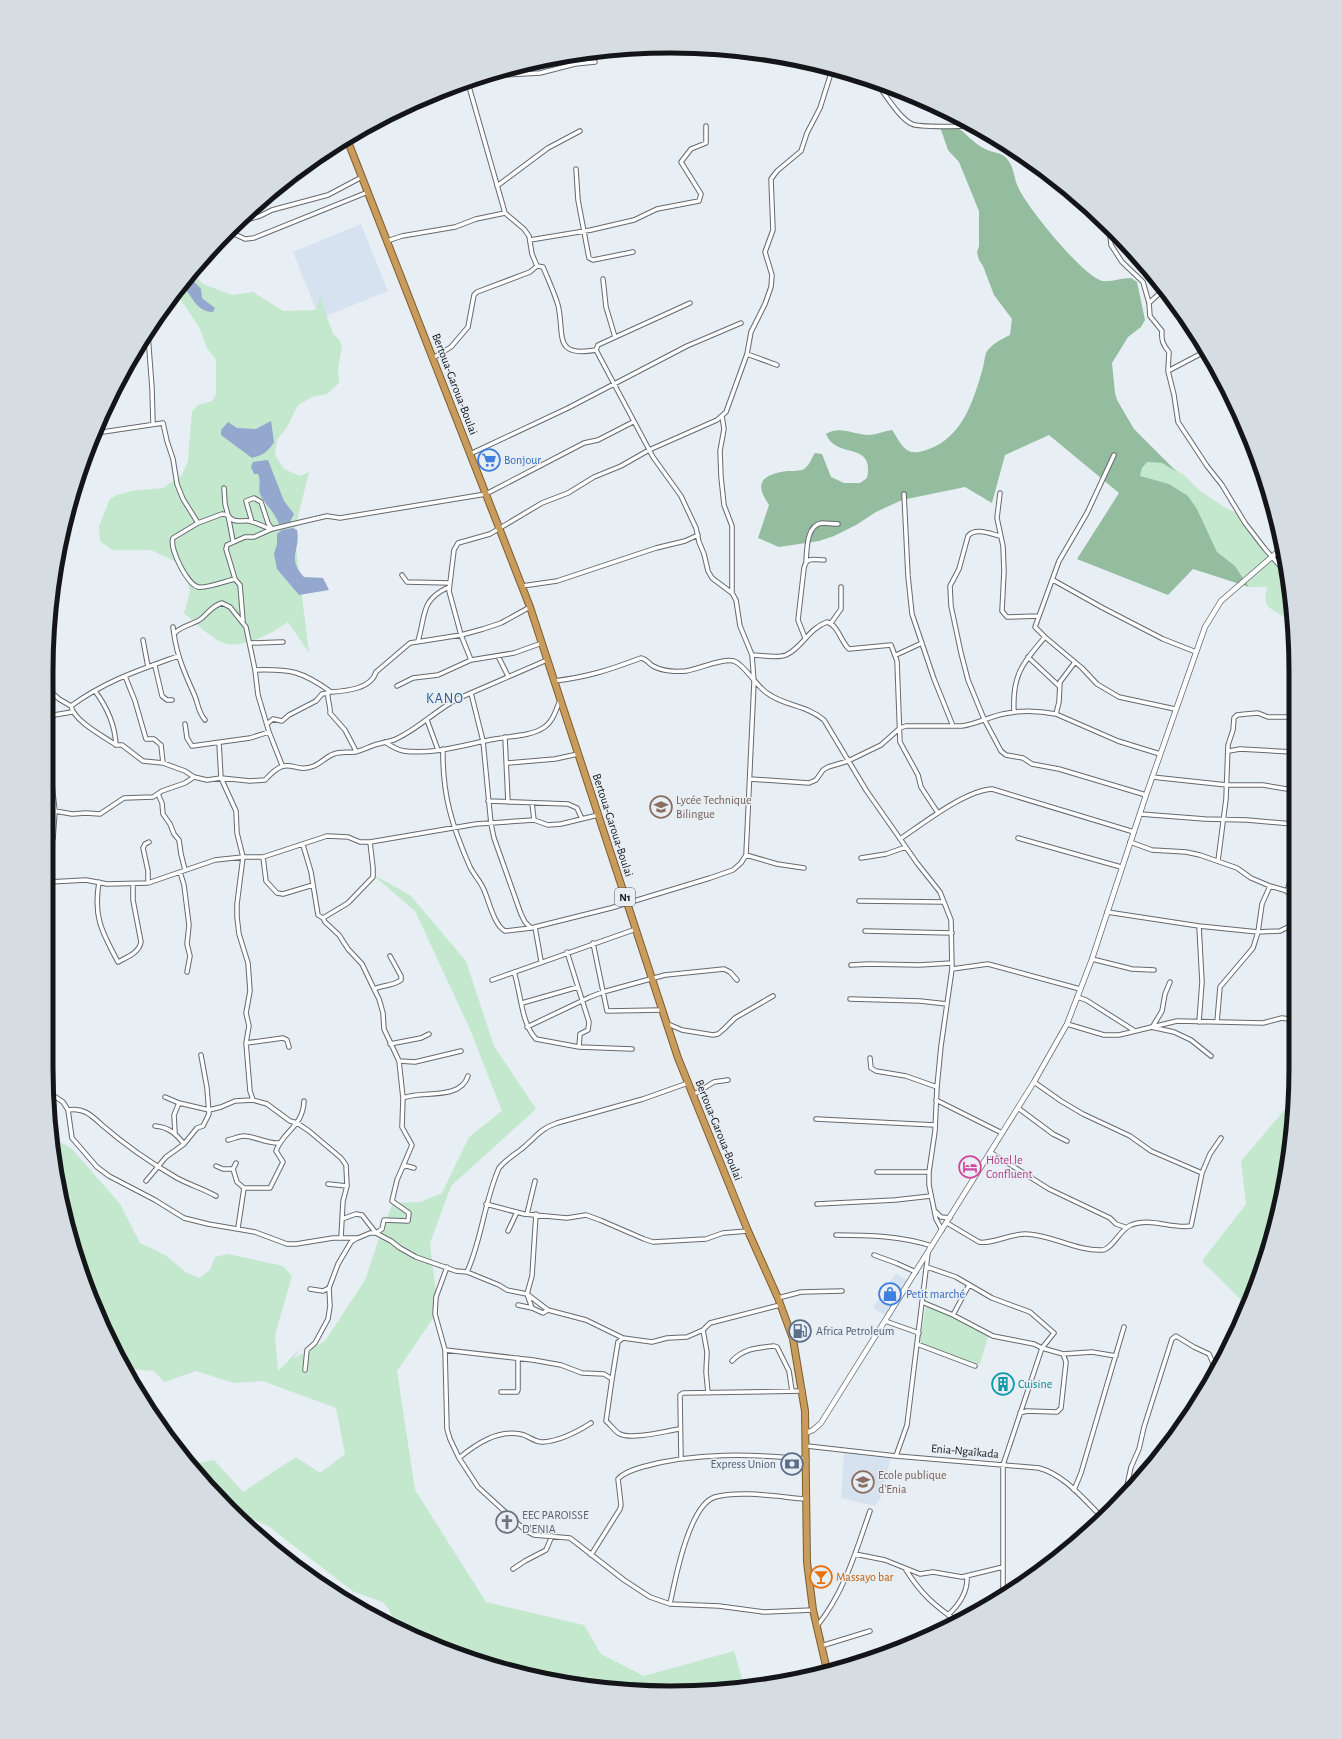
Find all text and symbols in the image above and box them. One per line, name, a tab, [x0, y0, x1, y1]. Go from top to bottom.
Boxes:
street label: Bertoua-Garoua-Boulai	[430, 332, 480, 436]
supermarket icon: Bonjour	[476, 447, 502, 473]
place label: Bonjour	[504, 454, 541, 467]
district label: KANO	[426, 692, 464, 706]
street label: Bertoua-Garoua-Boulai	[591, 772, 635, 878]
school or university icon: Lycée Technique Bilingue	[648, 794, 674, 820]
place label: Lycée Technique Bilingue	[676, 794, 752, 820]
road number: N1	[615, 888, 635, 906]
street label: Bertoua-Garoua-Boulai	[693, 1078, 745, 1182]
hotel icon: Hôtel le Confluent	[957, 1154, 983, 1180]
place label: Hôtel le Confluent	[986, 1154, 1033, 1180]
shop icon: Petit marché	[877, 1281, 903, 1307]
place label: Petit marché	[906, 1288, 965, 1300]
fuel station icon: Africa Petroleum	[787, 1318, 813, 1344]
place label: Africa Petroleum	[816, 1325, 894, 1337]
building icon: Cuisine	[990, 1371, 1016, 1397]
place label: Cuisine	[1018, 1378, 1052, 1390]
street label: Enia-Ngaîkada	[931, 1442, 1000, 1460]
bank icon: Express Union	[779, 1451, 805, 1477]
place label: Express Union	[710, 1458, 776, 1470]
school or university icon: Ecole publique d'Enia	[850, 1469, 876, 1495]
place label: Ecole publique d'Enia	[878, 1469, 947, 1495]
church icon: EEC PAROISSE D'ENIA	[494, 1509, 520, 1535]
place label: EEC PAROISSE D'ENIA	[522, 1509, 589, 1535]
bar icon: Massayo bar	[808, 1564, 834, 1590]
place label: Massayo bar	[836, 1571, 894, 1584]

